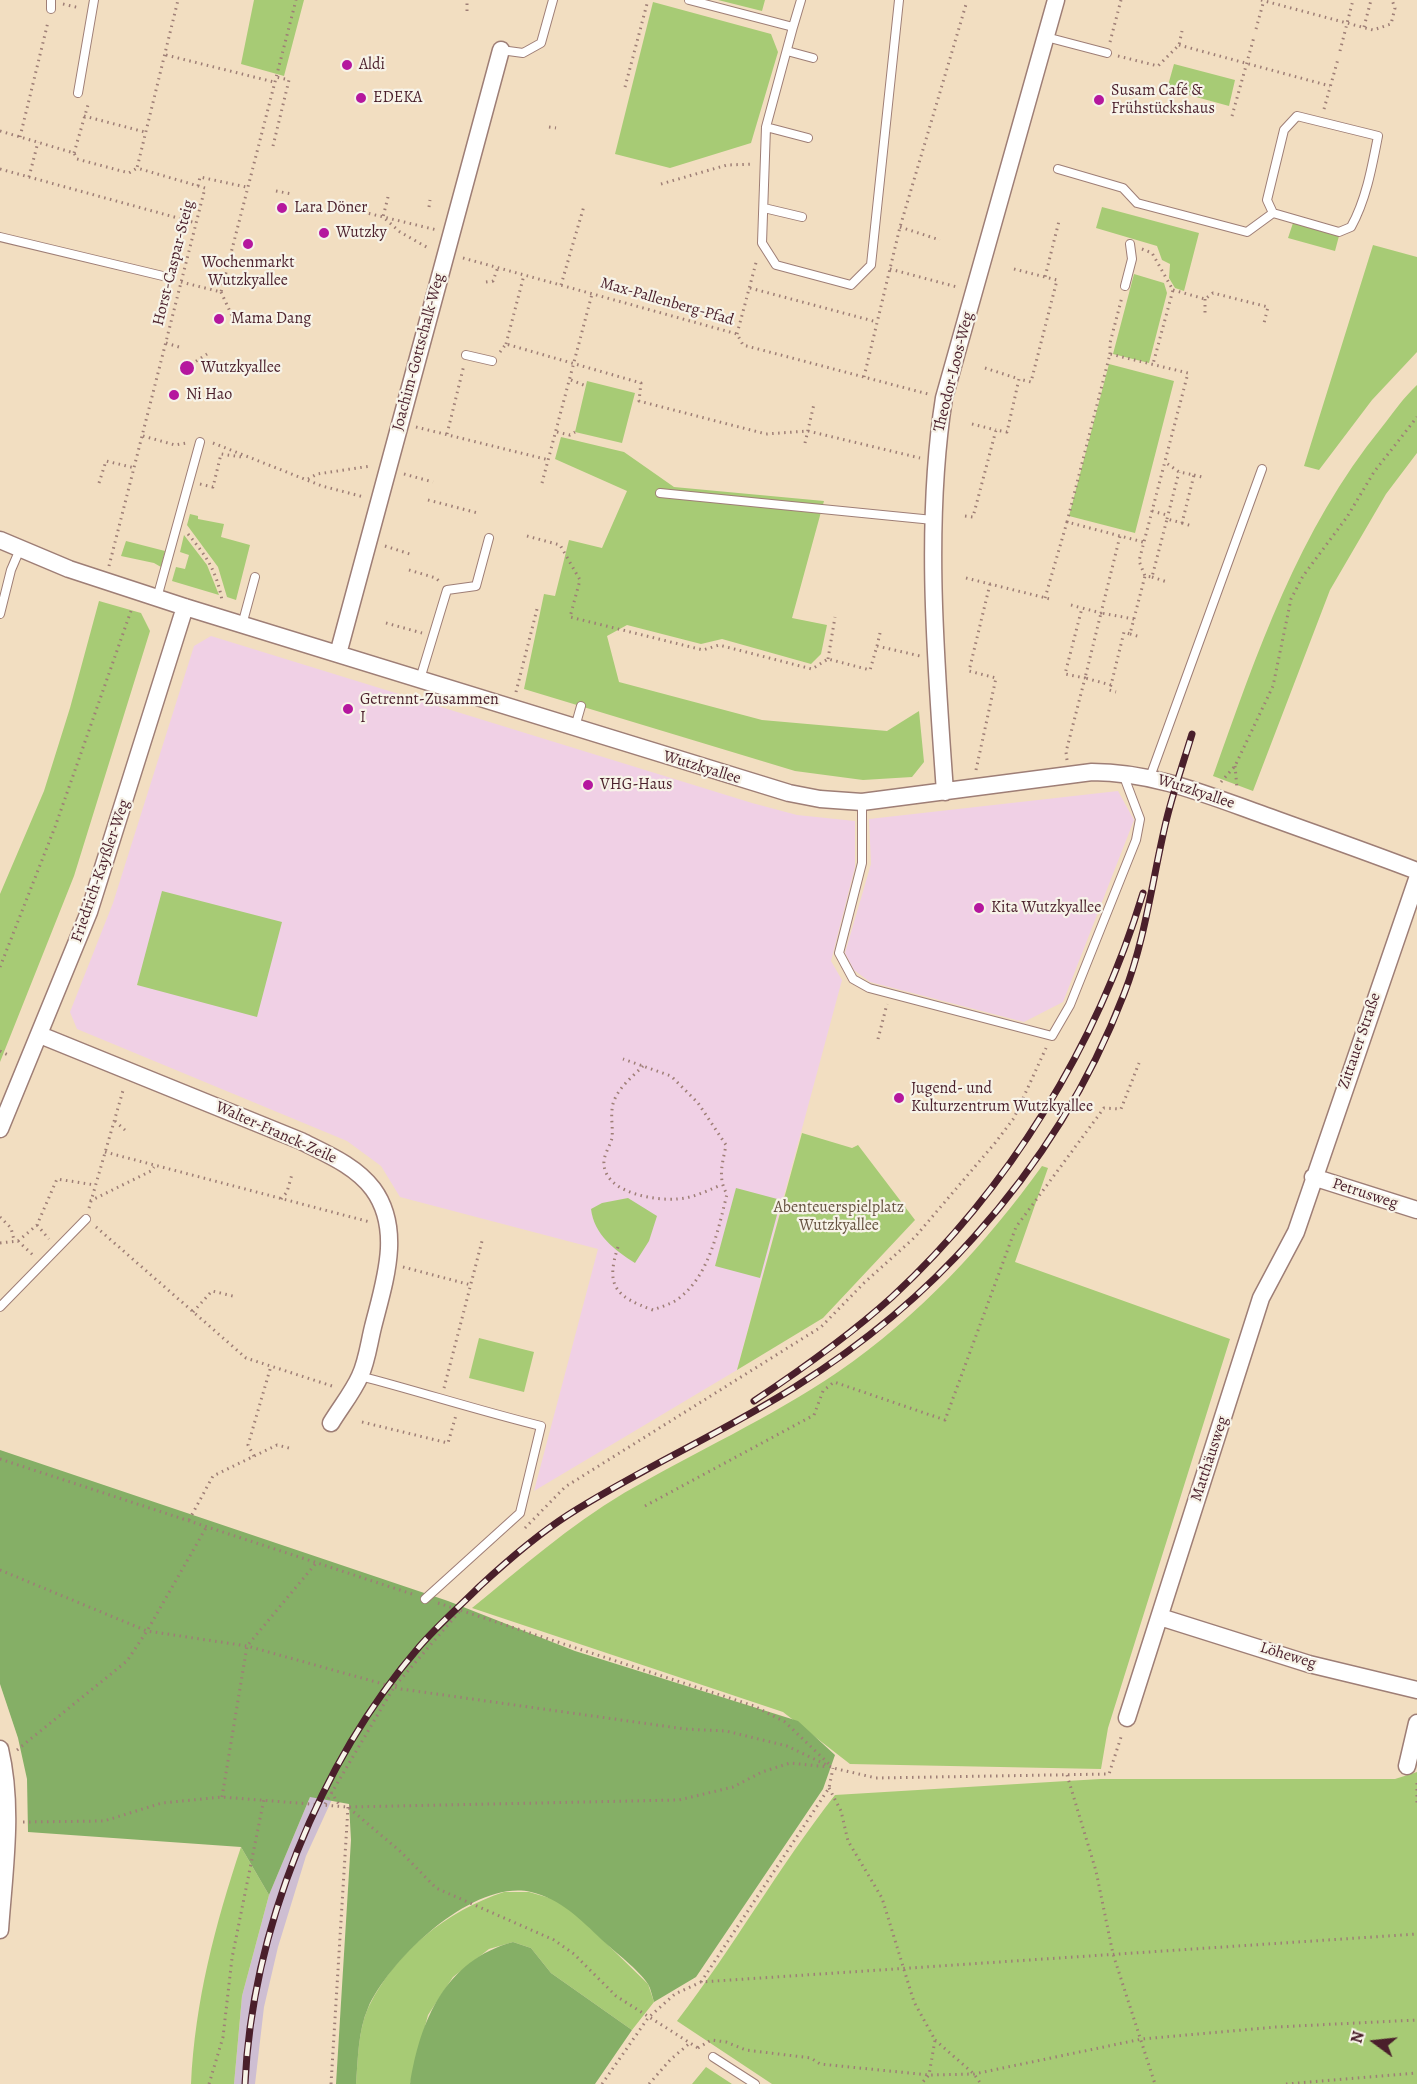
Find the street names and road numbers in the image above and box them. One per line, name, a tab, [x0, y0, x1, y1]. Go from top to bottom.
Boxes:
street label: Horst-Caspar-Steig	[149, 198, 199, 328]
street label: Joachim-Gottschalk-Weg	[389, 271, 449, 433]
street label: Max-Pallenberg-Pfad	[598, 274, 736, 330]
street label: Theodor-Loos-Weg	[930, 310, 978, 434]
street label: Wutzkyallee	[661, 747, 743, 789]
street label: Wutzkyallee	[1155, 771, 1237, 813]
street label: Friedrich-Kayßler-Weg	[68, 797, 134, 945]
street label: Zittauer Straße	[1335, 990, 1385, 1092]
street label: Walter-Franck-Zeile	[212, 1098, 340, 1168]
street label: Petrusweg	[1330, 1174, 1400, 1214]
street label: Matthäusweg	[1187, 1414, 1233, 1504]
street label: Löheweg	[1258, 1638, 1318, 1674]

